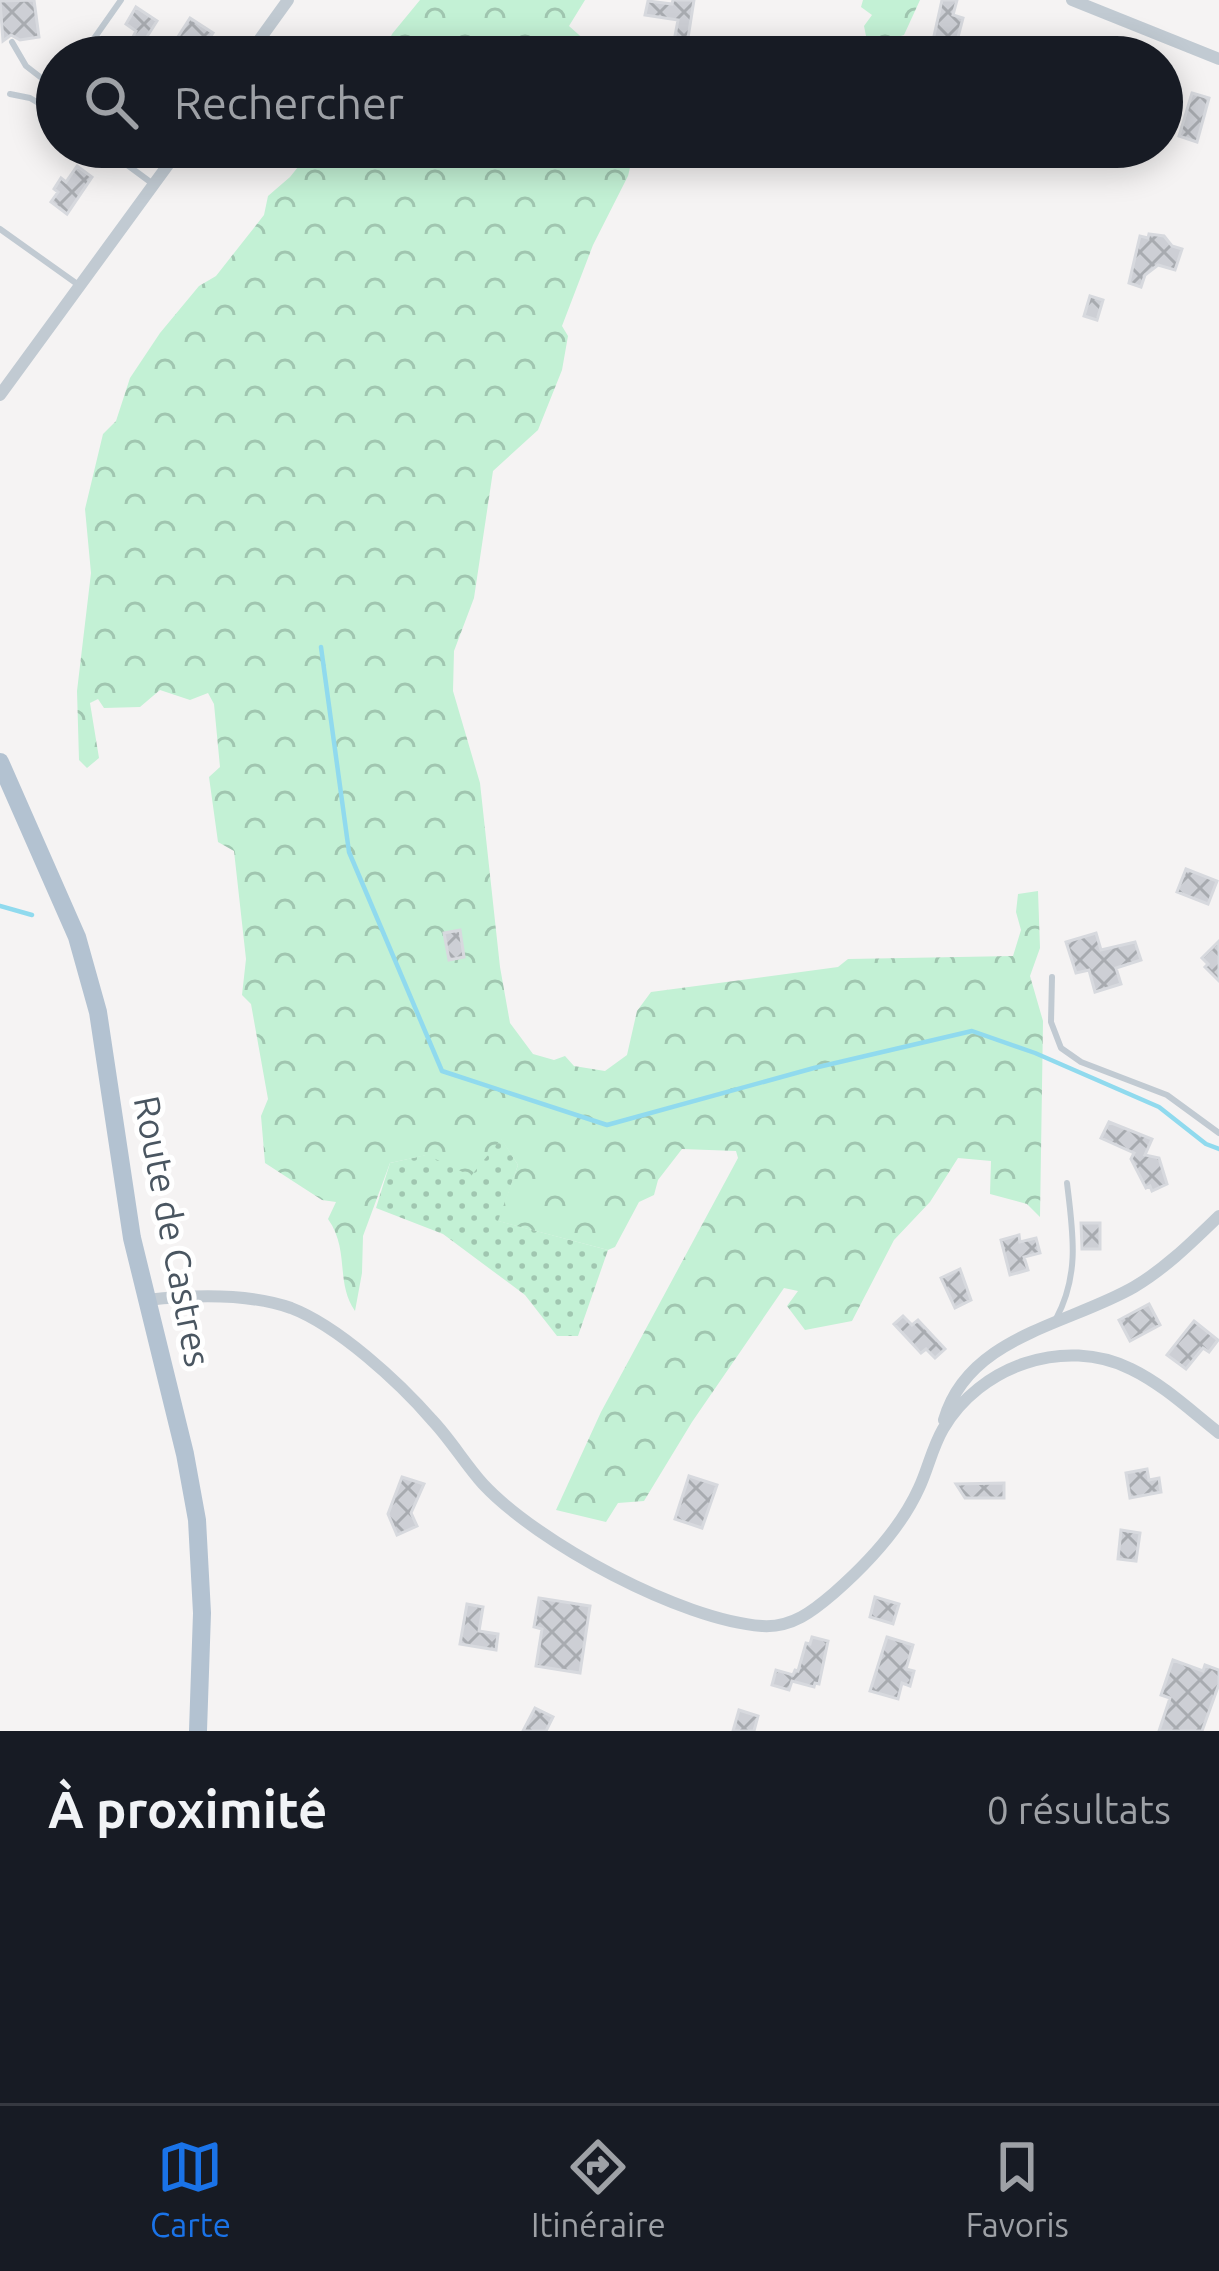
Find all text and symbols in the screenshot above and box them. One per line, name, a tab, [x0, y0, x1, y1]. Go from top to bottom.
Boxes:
search box	[36, 36, 1183, 168]
icon: search	[78, 69, 144, 135]
text: Rechercher	[174, 77, 404, 128]
street label: Route de Castres	[127, 1092, 219, 1370]
text: À proximité	[48, 1780, 327, 1838]
text: 0 résultats	[987, 1788, 1171, 1831]
tab: Carte	[150, 2134, 231, 2243]
tab: Itinéraire	[531, 2134, 666, 2243]
tab: Favoris	[966, 2134, 1069, 2243]

